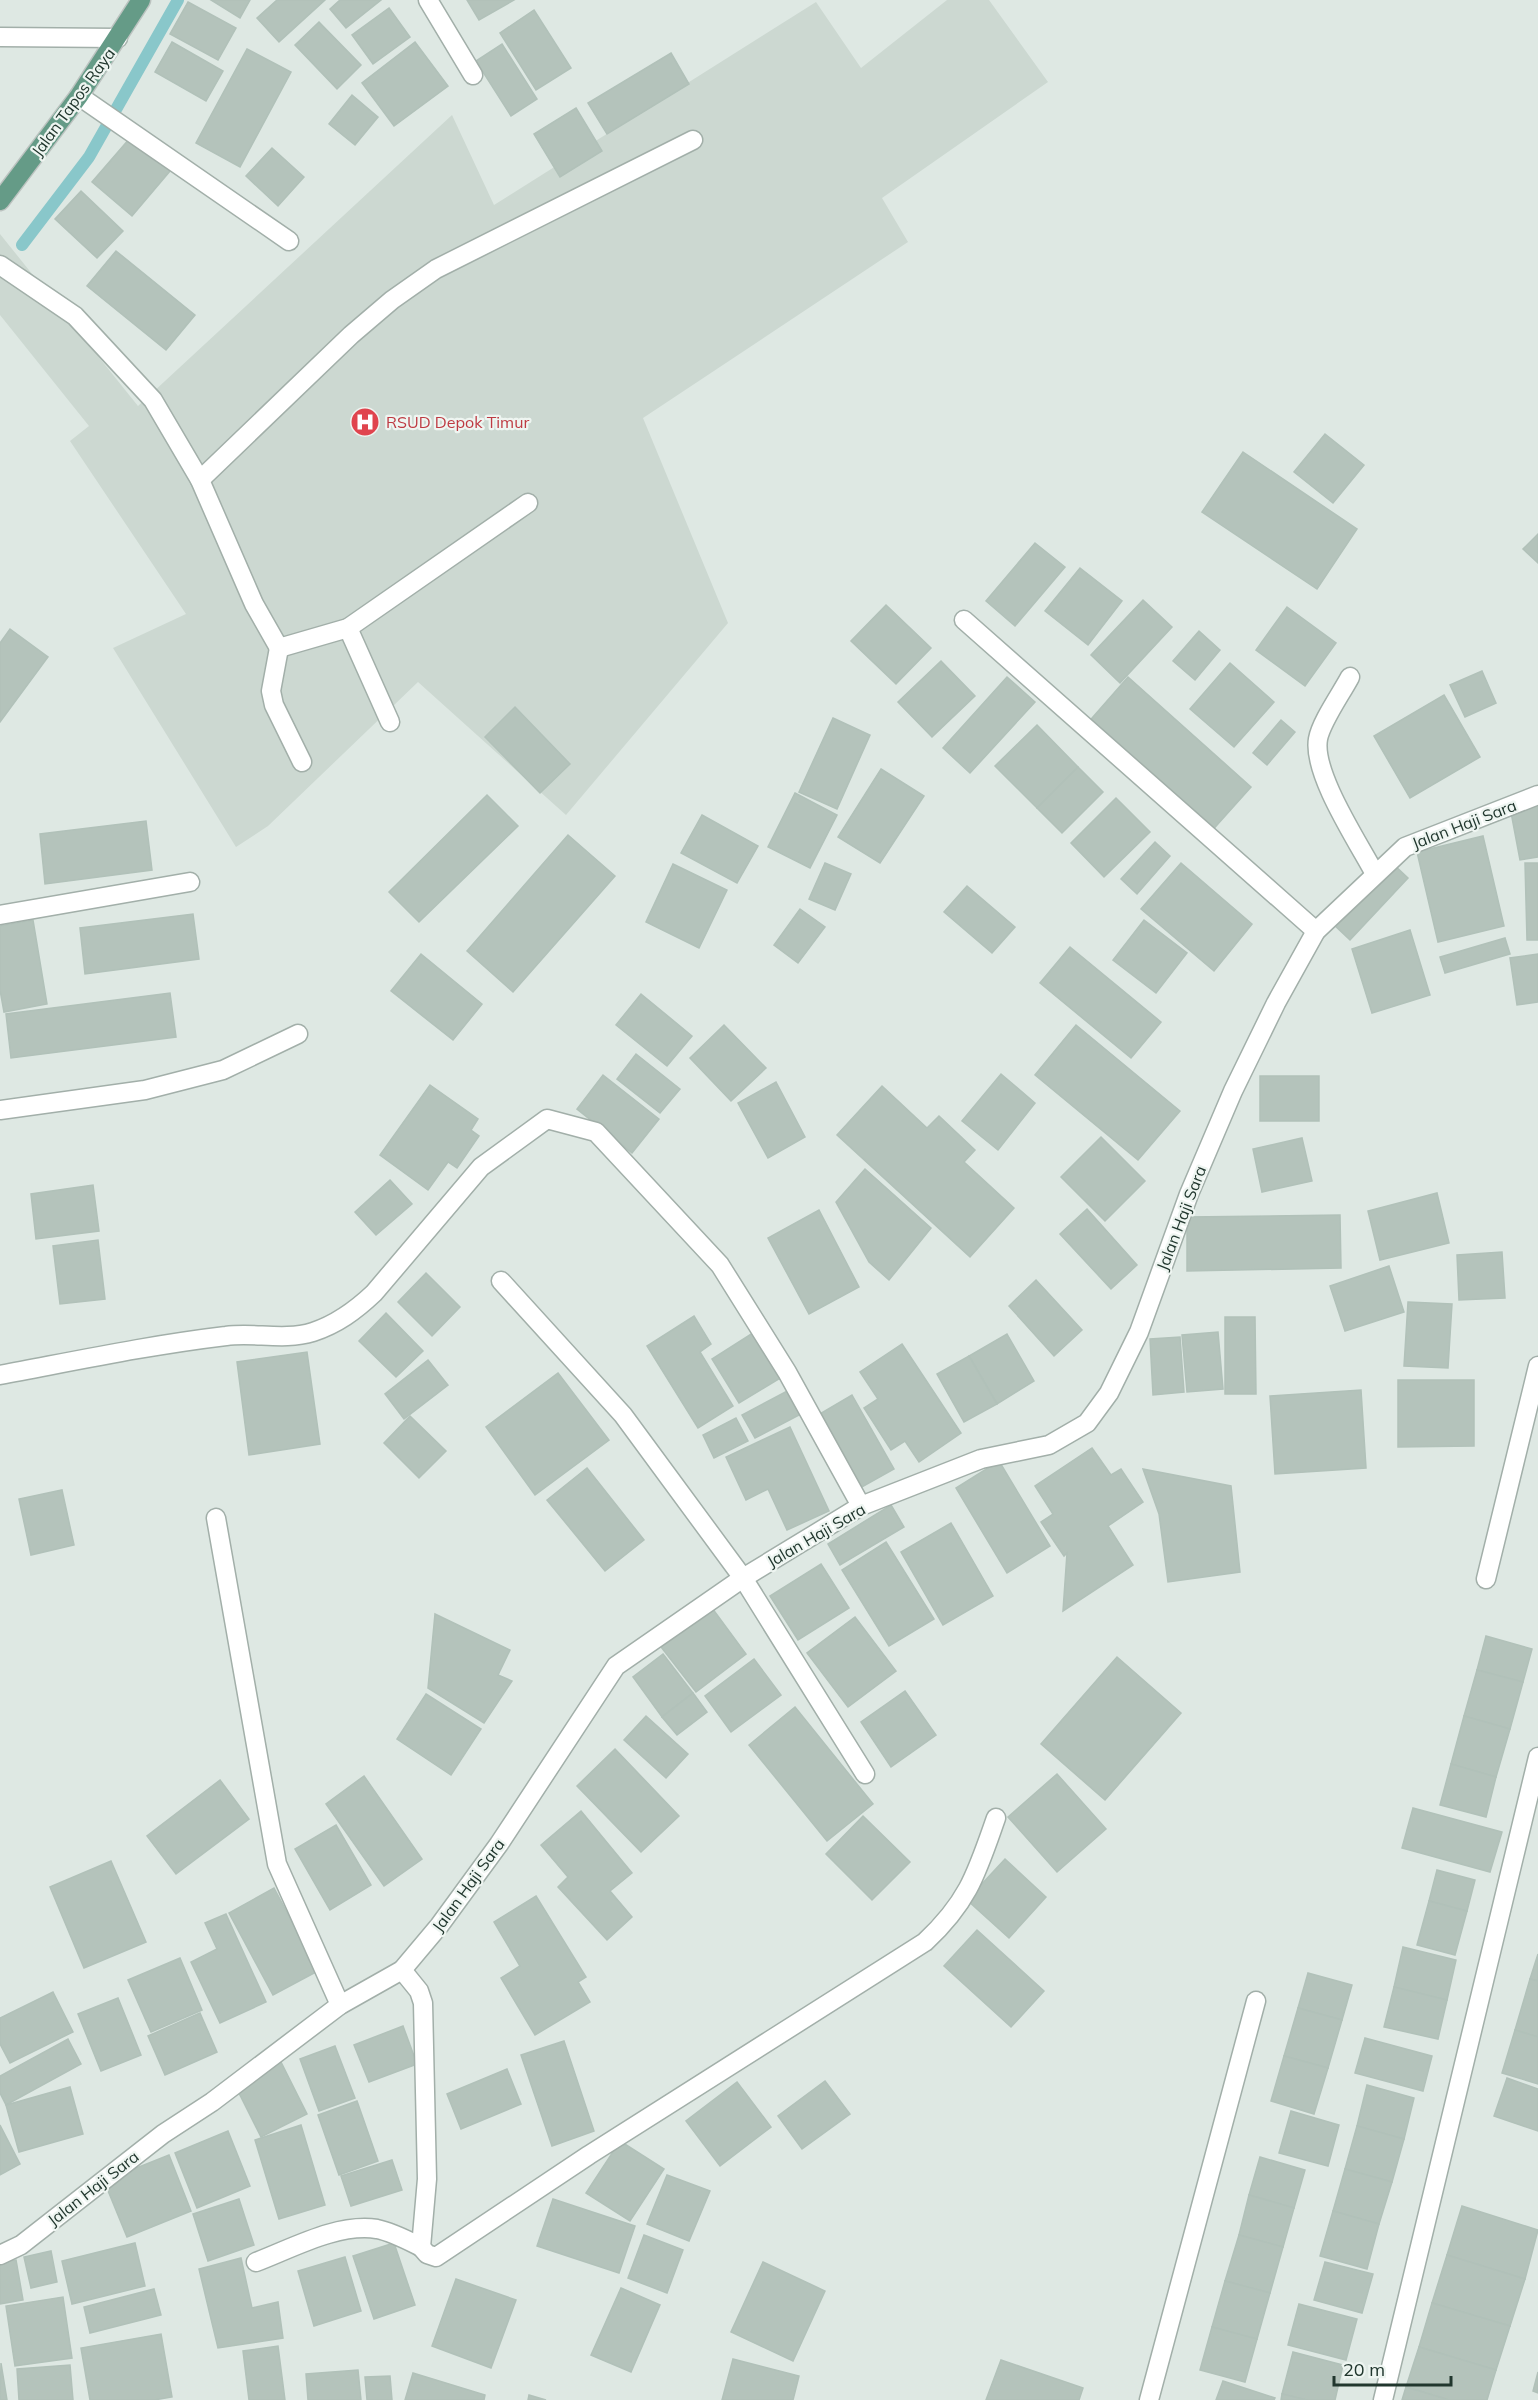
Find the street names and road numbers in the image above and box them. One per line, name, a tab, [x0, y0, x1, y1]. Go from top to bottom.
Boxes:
street label: Jalan Tapos Raya	[27, 44, 119, 160]
street label: Jalan Haji Sara	[1409, 795, 1519, 853]
street label: Jalan Haji Sara	[1152, 1163, 1210, 1273]
street label: Jalan Haji Sara	[763, 1499, 869, 1571]
street label: Jalan Haji Sara	[427, 1834, 509, 1936]
street label: Jalan Haji Sara	[43, 2146, 143, 2230]

